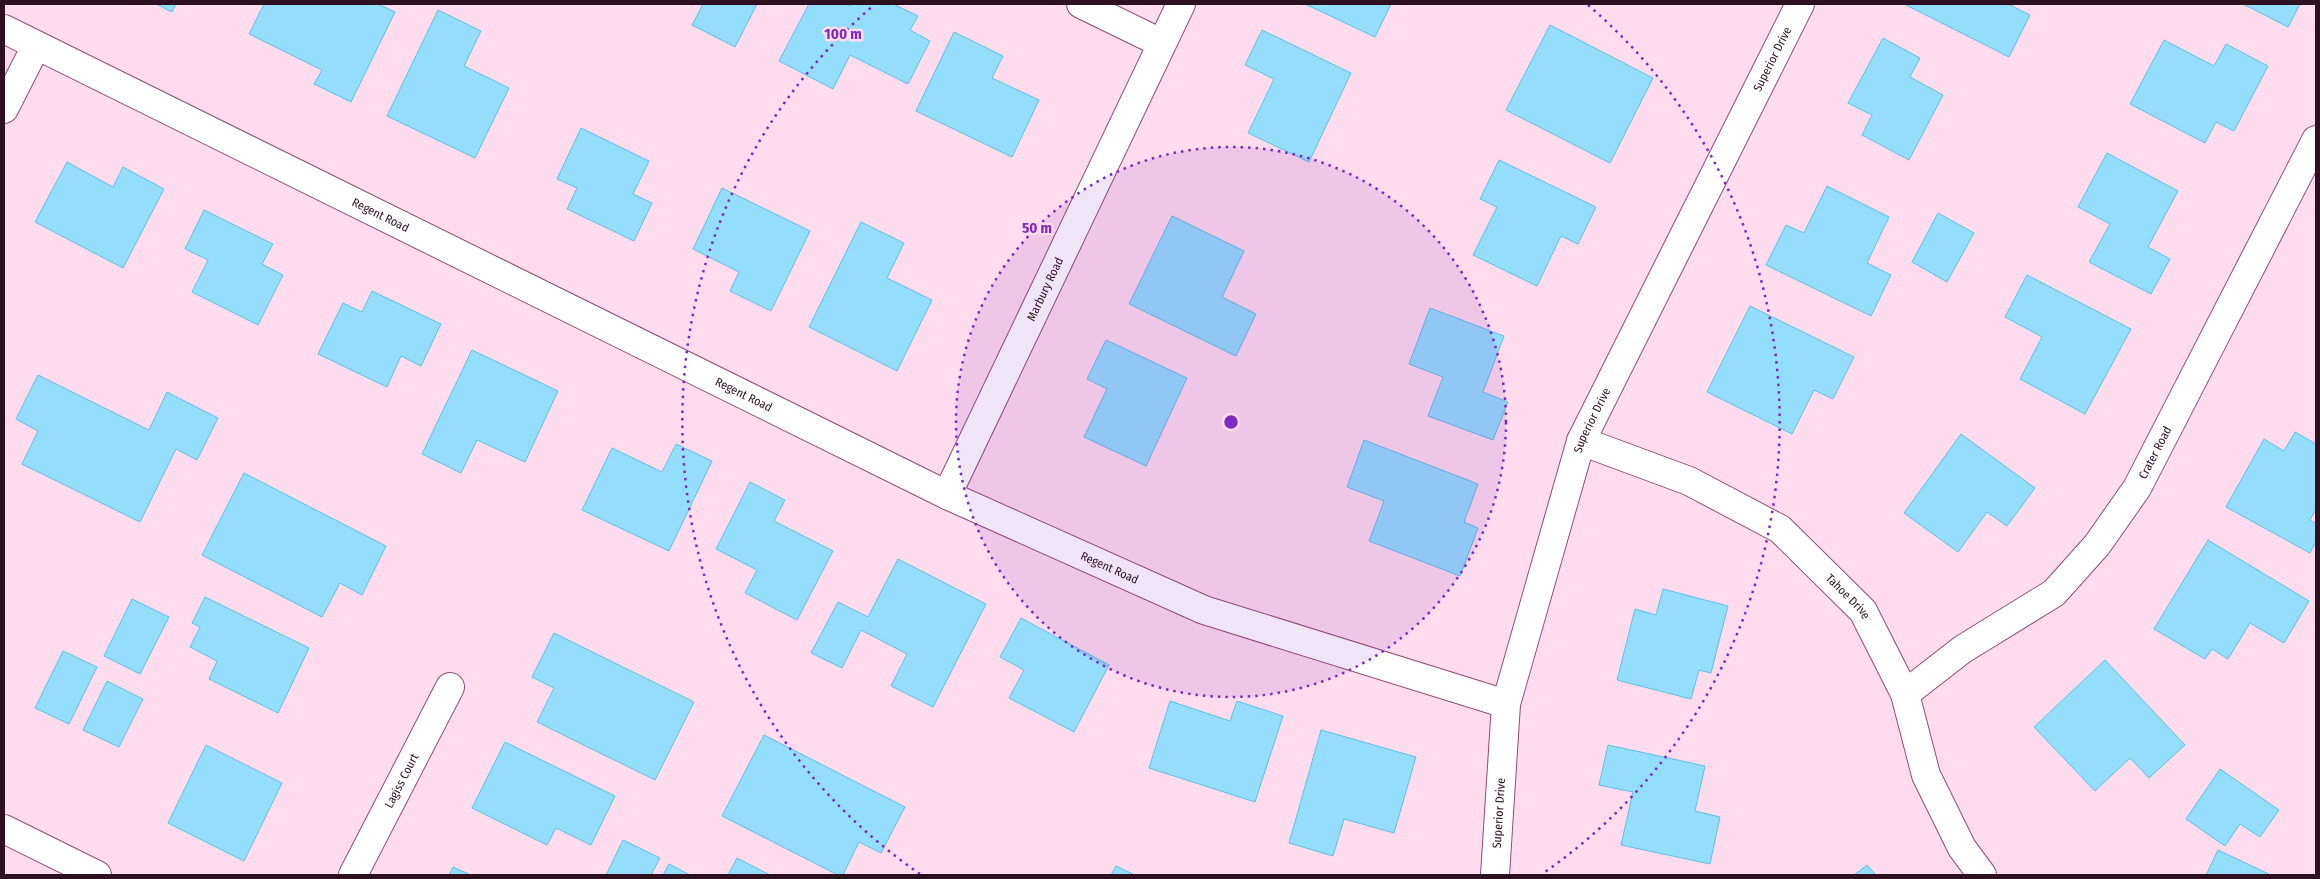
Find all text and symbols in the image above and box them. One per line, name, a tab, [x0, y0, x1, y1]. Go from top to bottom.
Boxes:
street label: Superior Drive	[1750, 24, 1794, 94]
text: 100 m	[824, 25, 862, 43]
street label: Regent Road	[350, 195, 411, 235]
text: 50 m	[1022, 219, 1052, 237]
street label: Marbury Road	[1024, 255, 1066, 323]
street label: Regent Road	[713, 375, 774, 414]
street label: Superior Drive	[1571, 386, 1613, 455]
centre of rings	[1222, 413, 1240, 431]
street label: Crater Road	[2136, 424, 2174, 481]
street label: Regent Road	[1079, 549, 1141, 587]
street label: Tahoe Drive	[1823, 571, 1873, 621]
street label: Lagiss Court	[382, 751, 421, 810]
street label: Superior Drive	[1490, 777, 1508, 849]

